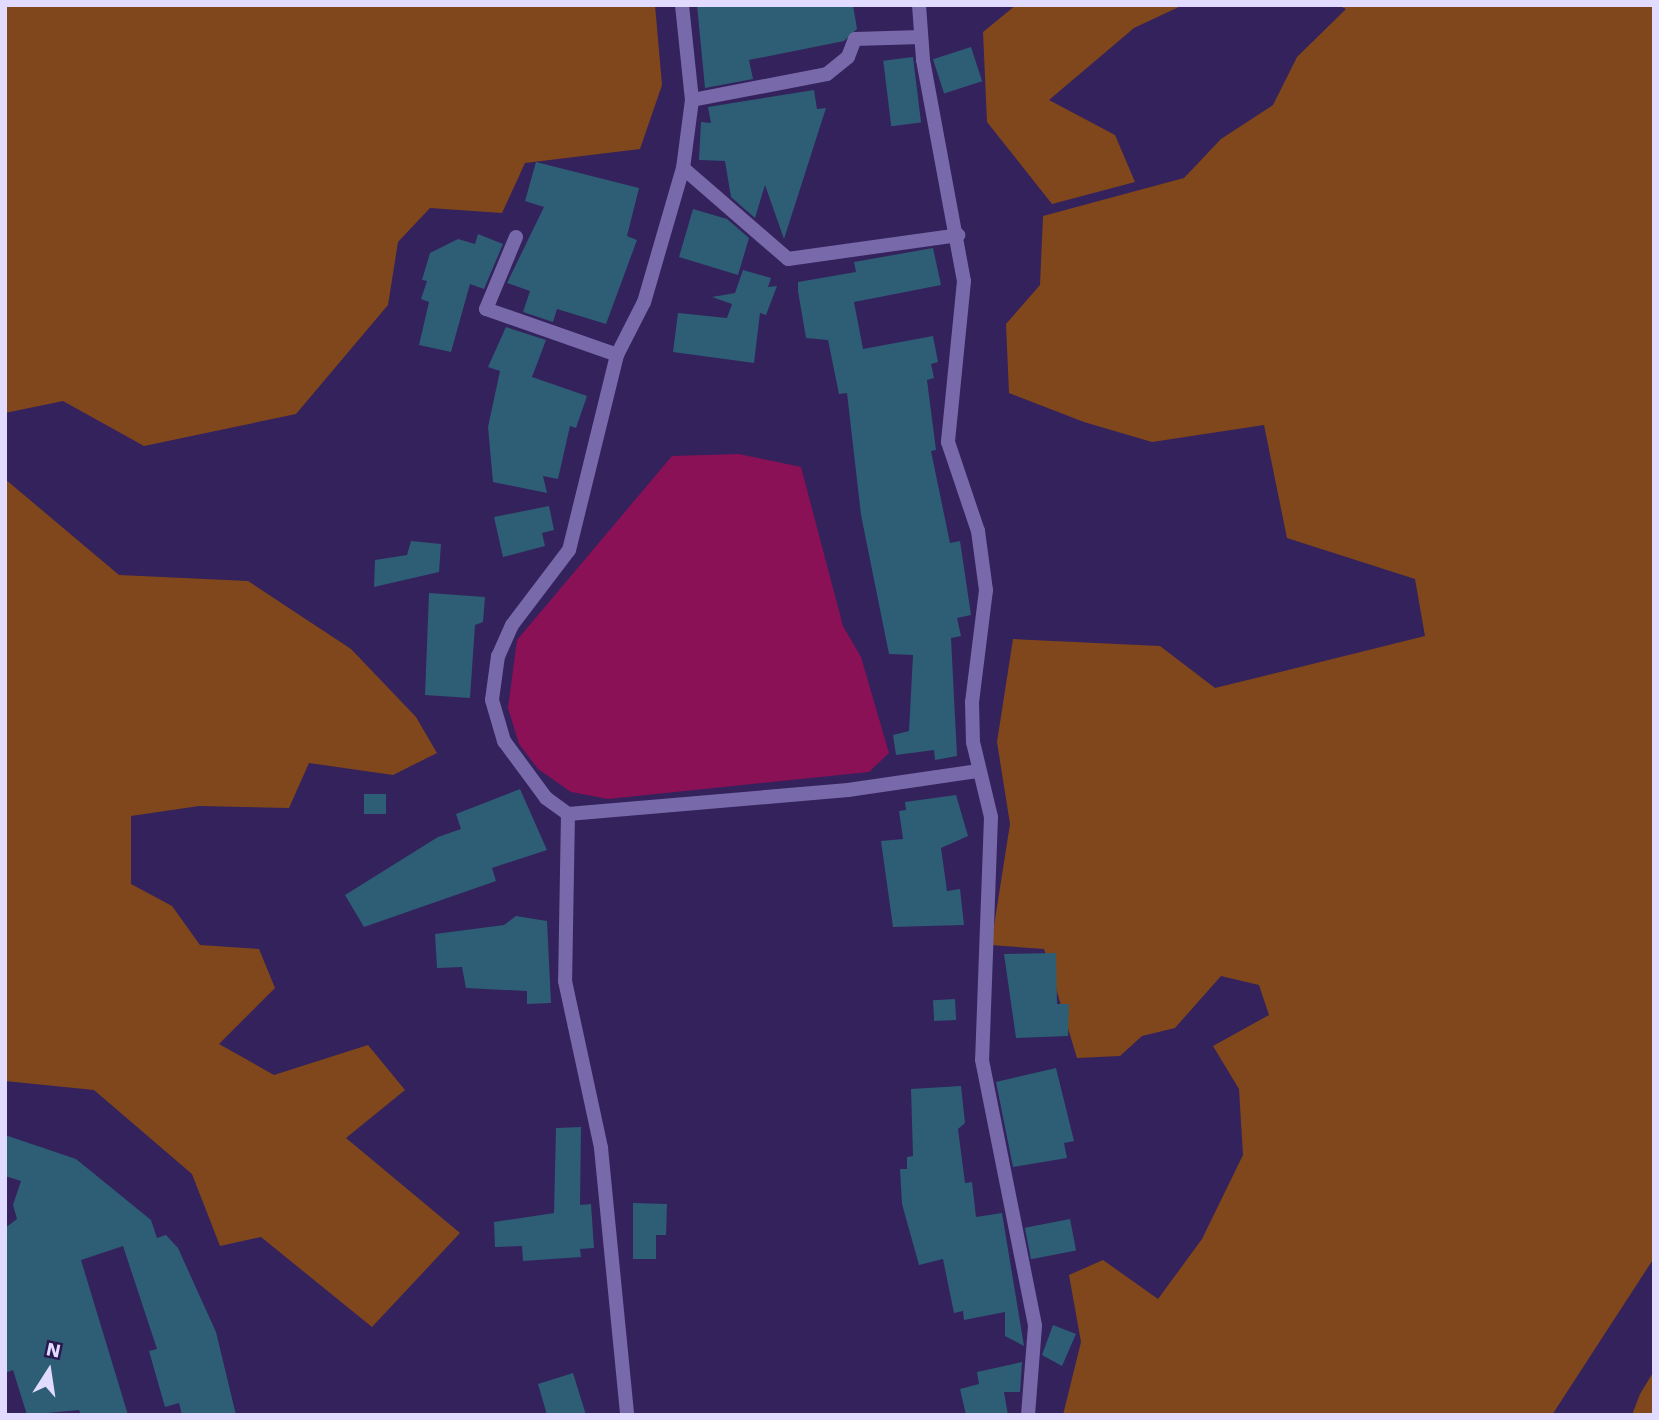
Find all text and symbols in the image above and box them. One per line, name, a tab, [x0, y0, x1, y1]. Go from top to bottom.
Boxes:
north arrow	[14, 1336, 84, 1406]
text: N	[44, 1337, 63, 1363]

